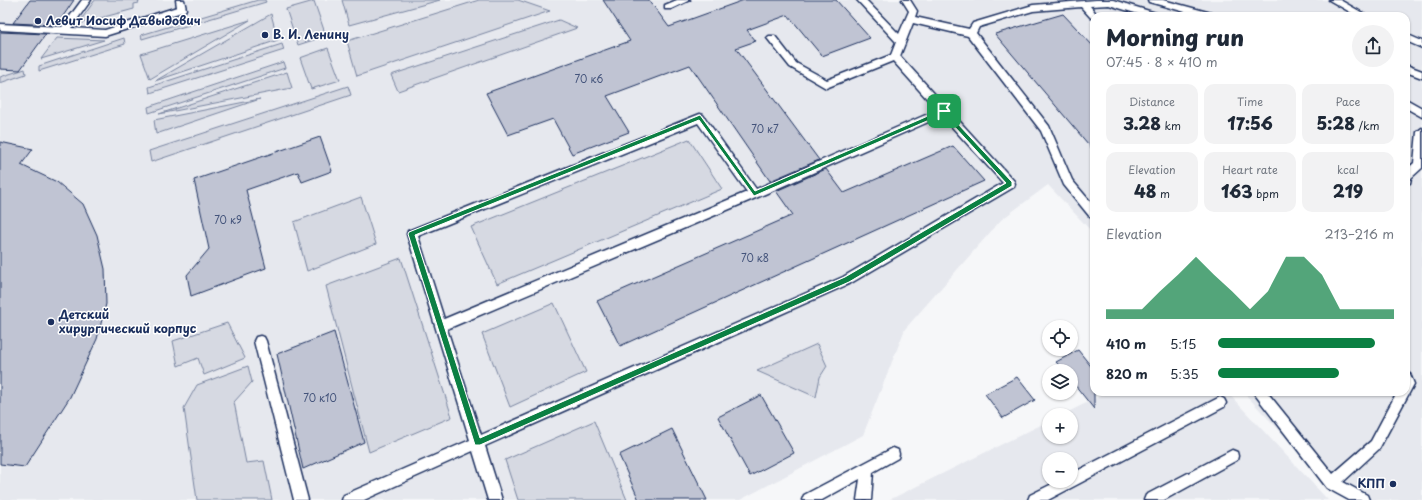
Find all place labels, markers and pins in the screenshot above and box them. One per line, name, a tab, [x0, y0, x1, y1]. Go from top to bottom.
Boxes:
place label: Левит Иосиф Давыдович	[46, 11, 201, 29]
marker: Левит Иосиф Давыдович	[33, 16, 43, 26]
place label: В. И. Ленину	[273, 25, 349, 43]
marker: В. И. Ленину	[260, 30, 270, 40]
pin	[927, 94, 961, 128]
place label: Детский хирургический корпус	[58, 305, 197, 337]
marker: Детский хирургический корпус	[46, 317, 56, 327]
place label: КПП	[1357, 474, 1385, 492]
marker: КПП	[1388, 479, 1398, 489]

